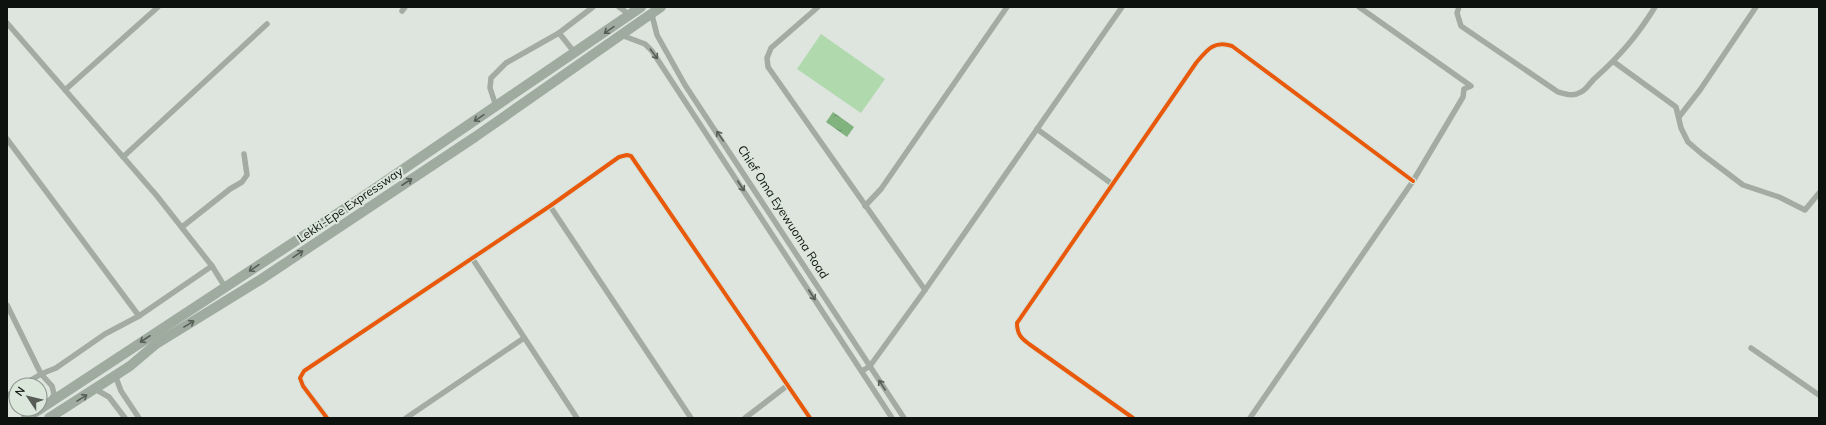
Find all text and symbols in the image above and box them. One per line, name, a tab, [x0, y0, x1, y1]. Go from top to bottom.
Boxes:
one-way arrow	[604, 26, 615, 34]
one-way arrow	[650, 49, 658, 60]
one-way arrow	[473, 114, 484, 122]
one-way arrow	[715, 130, 723, 142]
street label: Chief Oma Eyewuoma Road	[735, 142, 832, 281]
street label: Lekki-Epe Expressway	[294, 163, 406, 246]
one-way arrow	[401, 178, 412, 186]
one-way arrow	[737, 181, 745, 192]
one-way arrow	[293, 250, 304, 258]
one-way arrow	[249, 264, 260, 272]
one-way arrow	[808, 289, 816, 300]
one-way arrow	[183, 320, 194, 328]
one-way arrow	[139, 336, 151, 344]
north arrow	[8, 377, 48, 417]
one-way arrow	[878, 380, 887, 391]
text: N	[12, 384, 28, 399]
one-way arrow	[76, 393, 88, 401]

